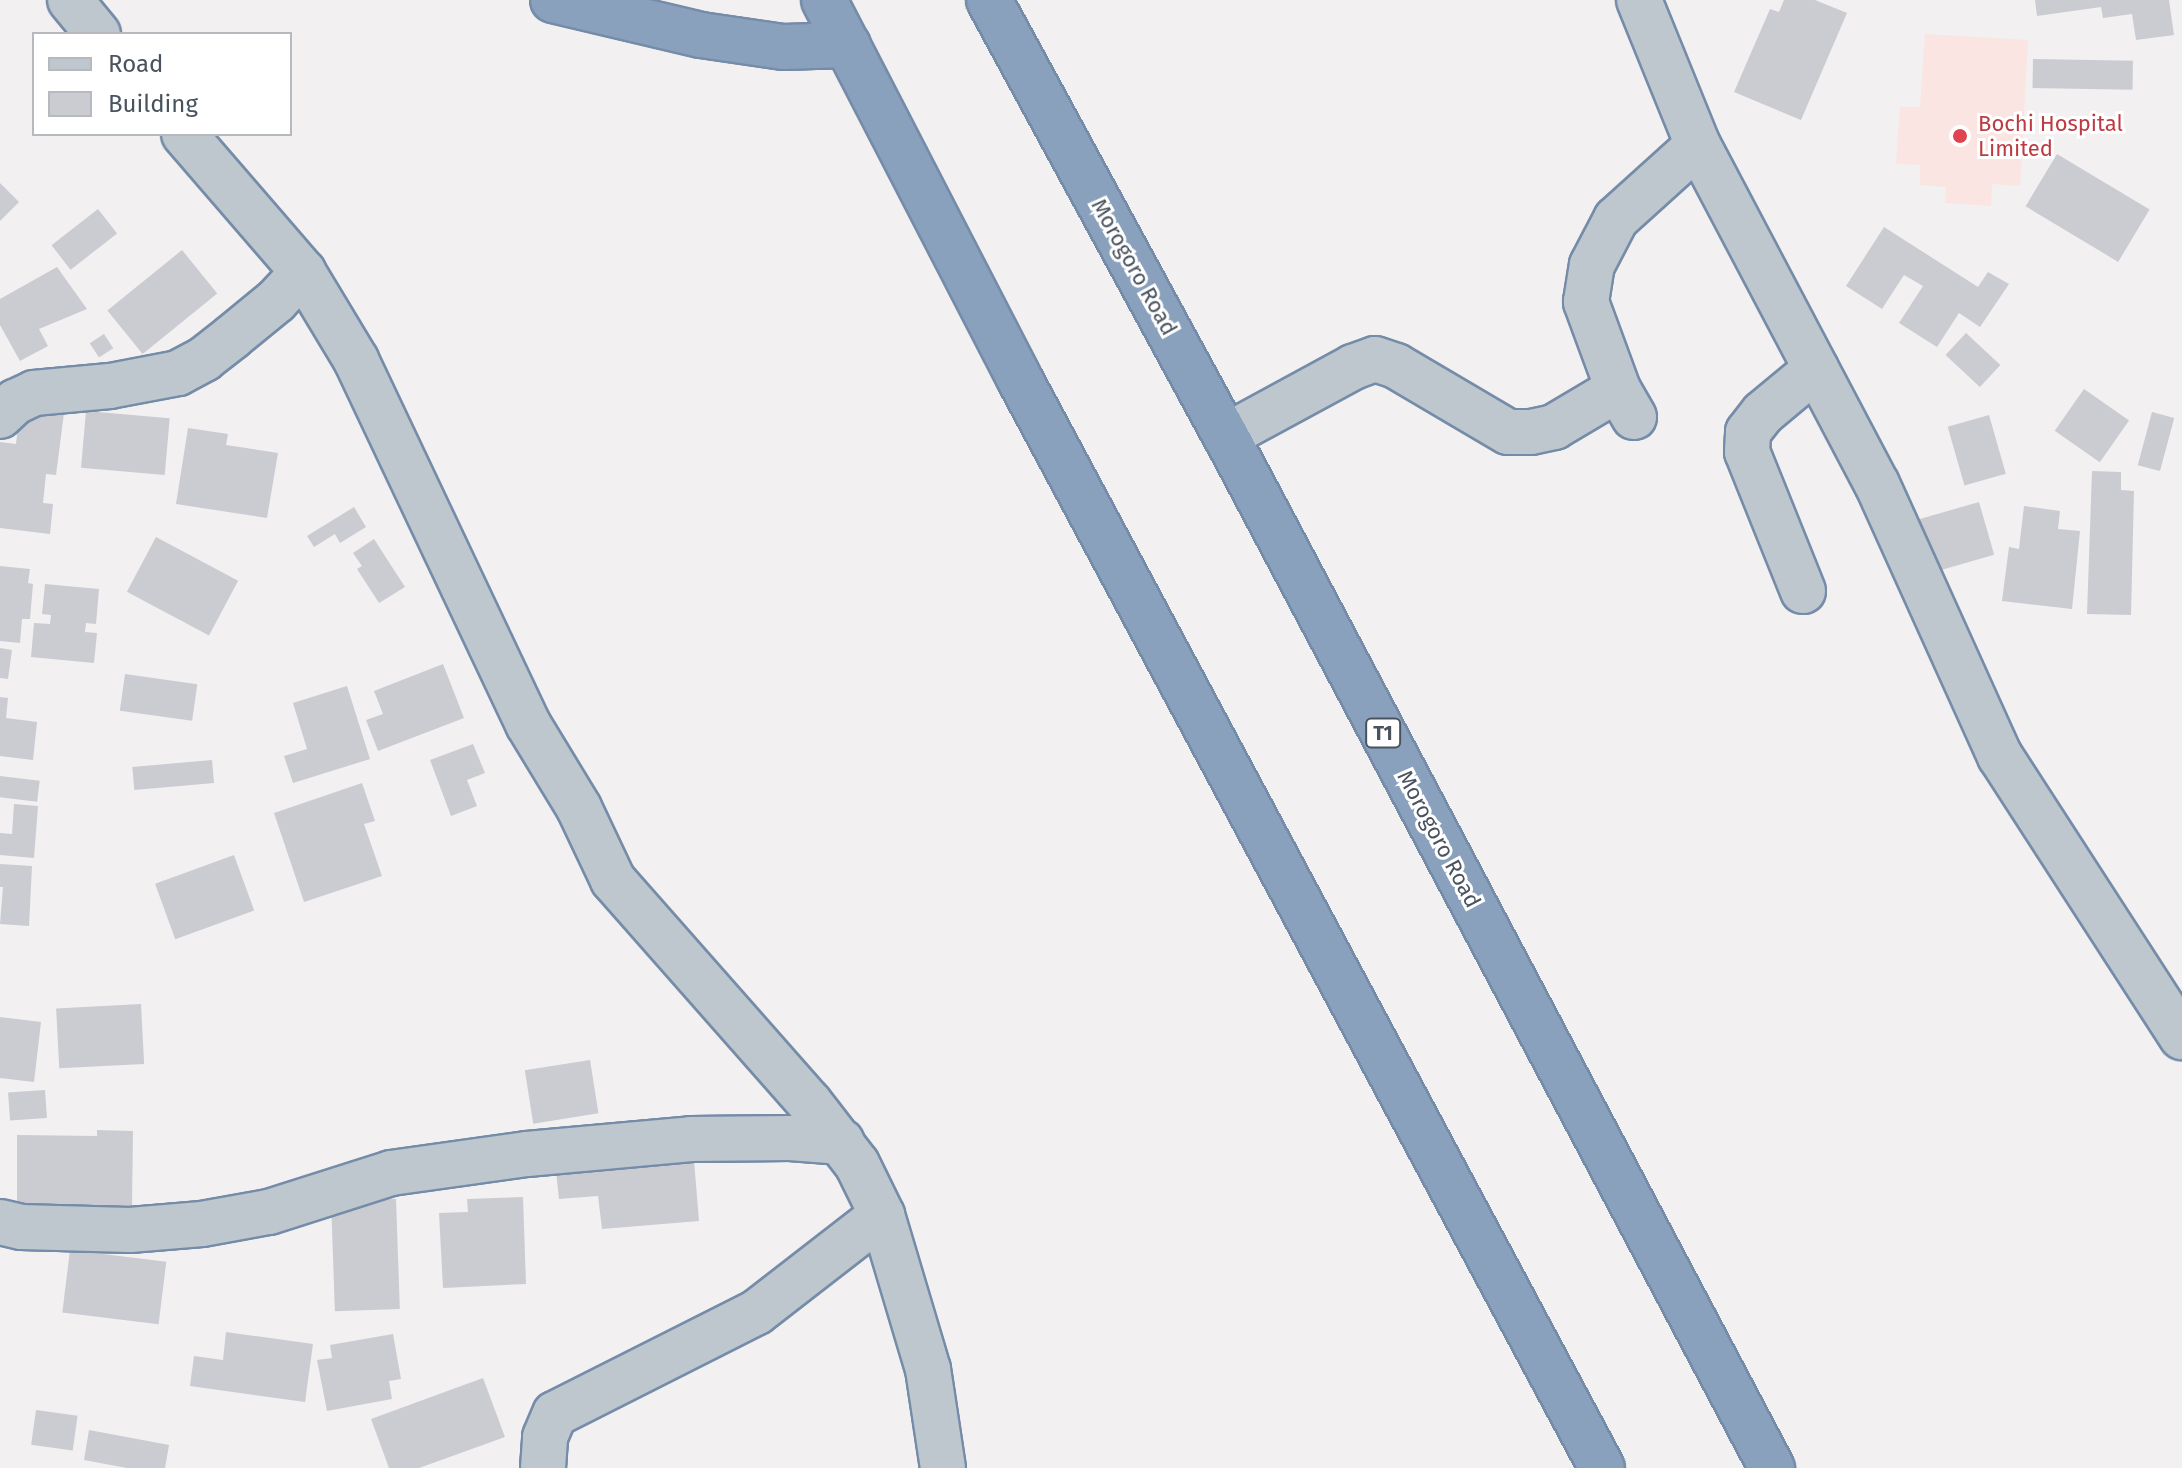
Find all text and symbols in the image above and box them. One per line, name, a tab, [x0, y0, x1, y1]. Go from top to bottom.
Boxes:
legend	[32, 32, 292, 136]
text: Road	[108, 50, 163, 78]
text: Building	[108, 90, 198, 118]
place label: Bochi Hospital Limited	[1978, 110, 2123, 162]
marker: Bochi Hospital Limited	[1949, 125, 1971, 147]
street label: Morogoro Road	[1086, 194, 1182, 340]
road number: T1	[1365, 717, 1401, 749]
street label: Morogoro Road	[1392, 766, 1486, 912]

